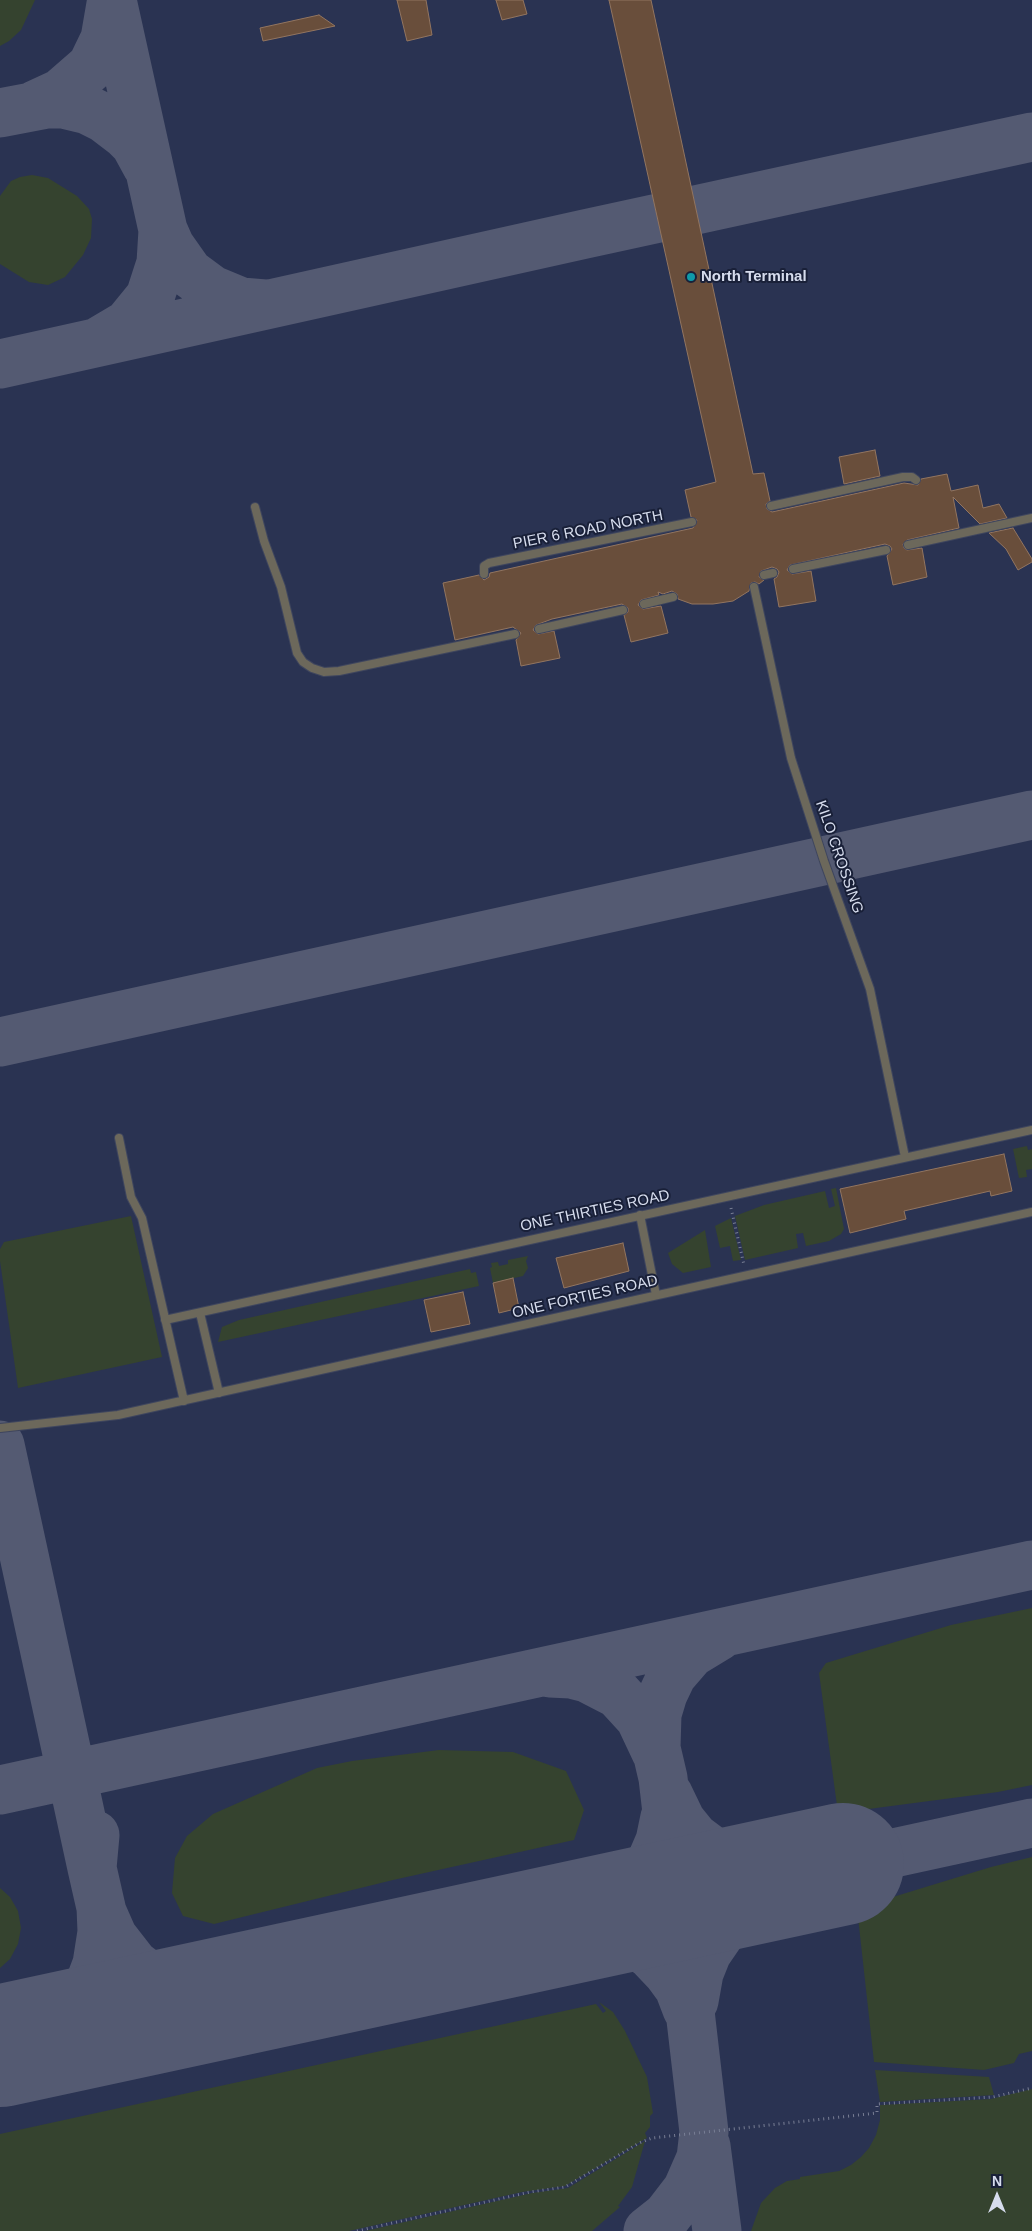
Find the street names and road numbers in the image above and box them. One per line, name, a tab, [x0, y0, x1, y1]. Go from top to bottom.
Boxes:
street label: PIER 6 ROAD NORTH	[512, 507, 664, 553]
street label: KILO CROSSING	[811, 798, 867, 916]
street label: ONE THIRTIES ROAD	[519, 1186, 671, 1236]
street label: ONE FORTIES ROAD	[510, 1271, 660, 1323]

